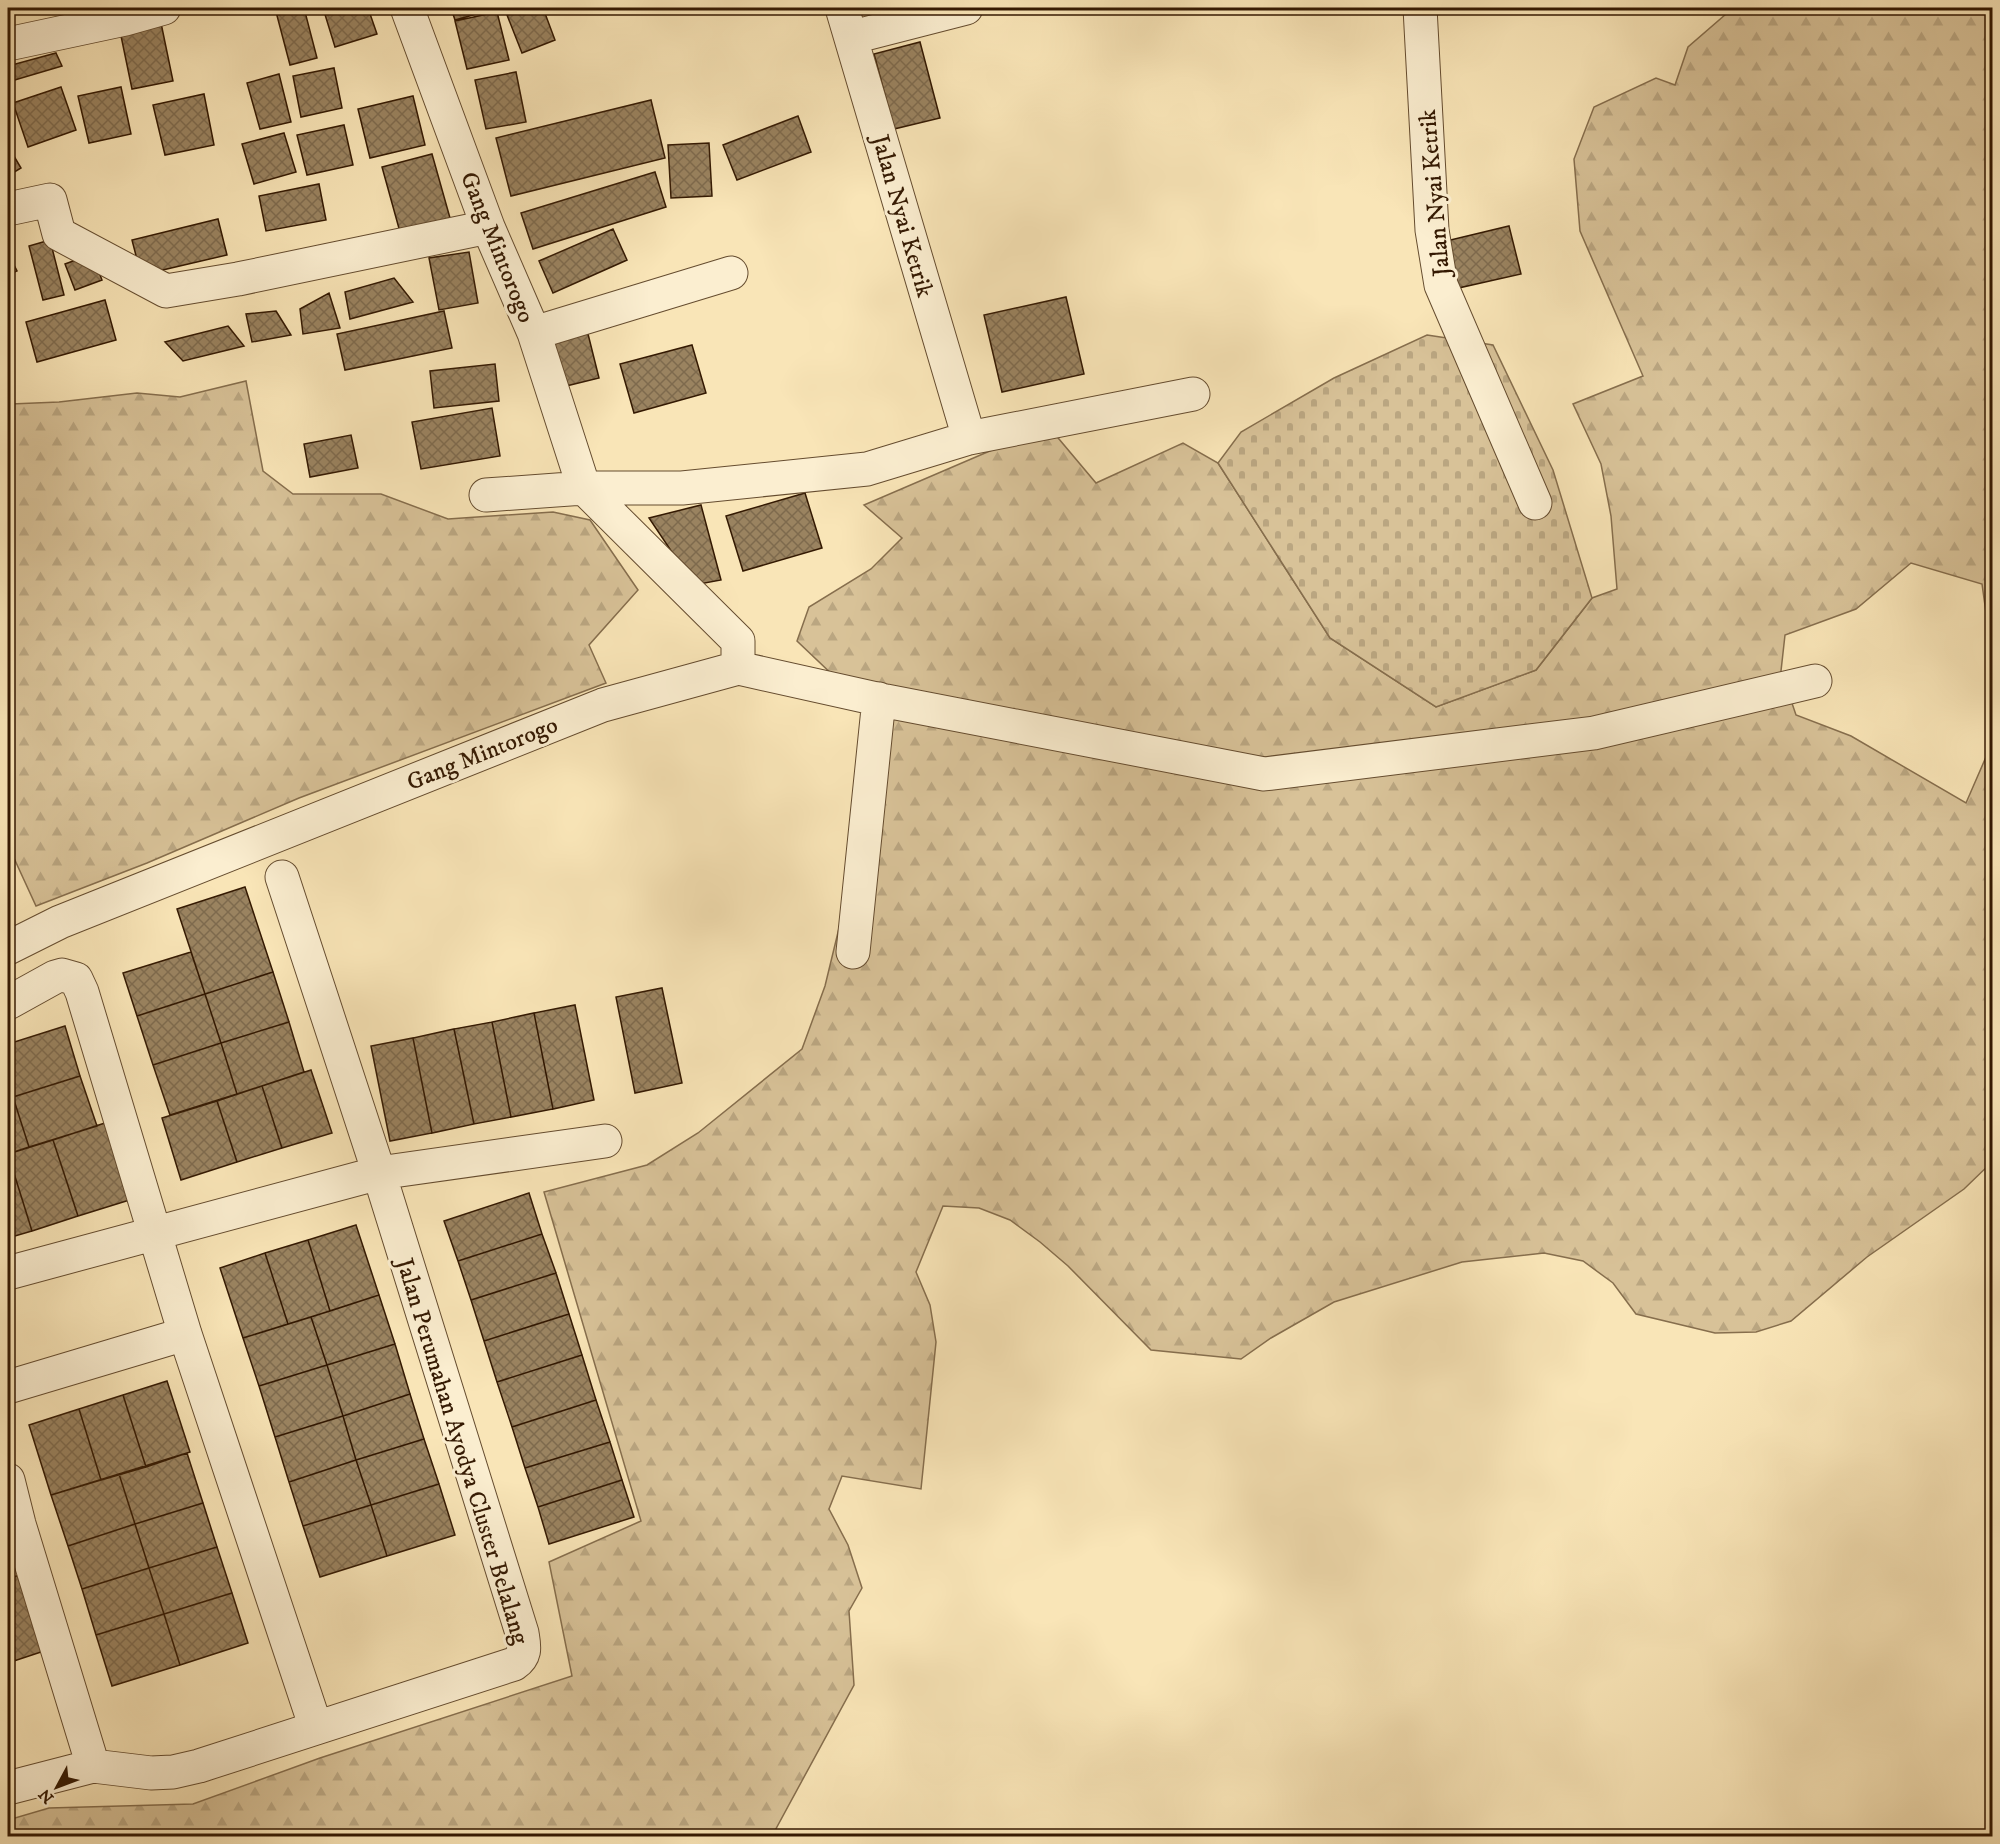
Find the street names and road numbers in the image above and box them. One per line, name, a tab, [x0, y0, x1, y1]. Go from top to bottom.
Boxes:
street label: Jalan Nyai Ketrik	[1413, 108, 1457, 280]
street label: Jalan Nyai Ketrik	[864, 130, 940, 301]
street label: Gang Mintorogo	[453, 168, 541, 327]
street label: Gang Mintorogo	[403, 710, 562, 798]
street label: Jalan Perumahan Ayodya Cluster Belalang	[388, 1253, 535, 1648]

